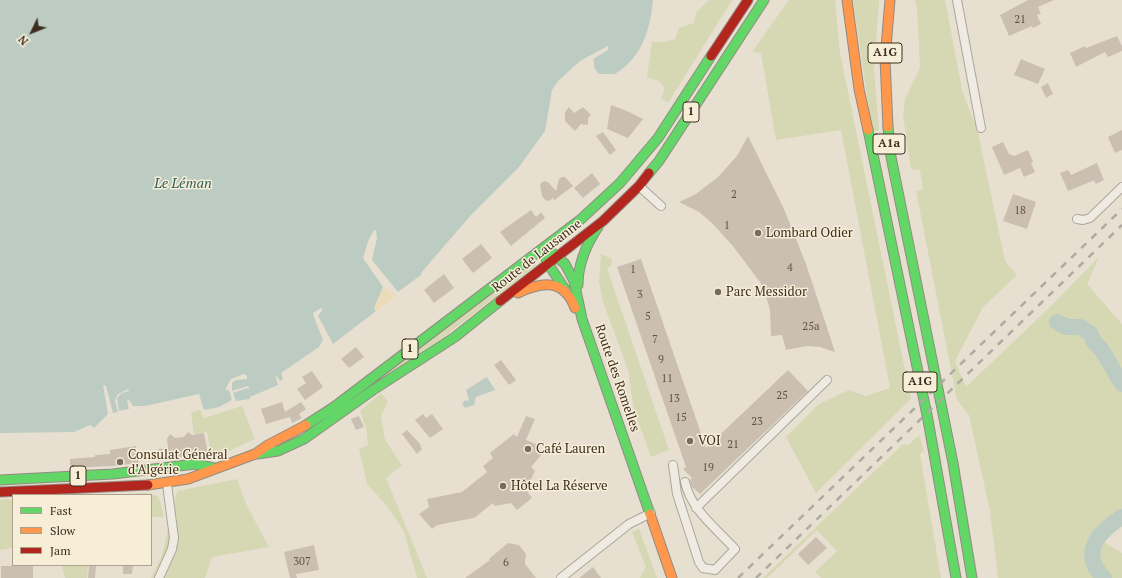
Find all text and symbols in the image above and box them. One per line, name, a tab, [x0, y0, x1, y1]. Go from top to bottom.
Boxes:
north arrow	[12, 12, 52, 52]
house number: 21	[1014, 13, 1026, 27]
text: N	[15, 32, 31, 48]
road number: A1G	[868, 43, 902, 63]
road number: 1	[683, 102, 699, 122]
road number: A1a	[873, 134, 905, 154]
water label: Le Léman	[154, 176, 212, 192]
house number: 2	[731, 188, 737, 202]
house number: 18	[1014, 204, 1026, 218]
street label: Route de Lausanne	[489, 216, 585, 296]
house number: 1	[724, 219, 730, 233]
place label: Lombard Odier	[766, 225, 853, 241]
marker: Lombard Odier	[753, 228, 763, 238]
house number: 4	[787, 261, 793, 275]
house number: 1	[630, 263, 636, 277]
place label: Parc Messidor	[726, 284, 807, 300]
marker: Parc Messidor	[713, 287, 723, 297]
house number: 3	[637, 288, 643, 302]
house number: 5	[645, 310, 651, 324]
house number: 25a	[802, 320, 820, 334]
street label: Route des Romelles	[591, 322, 643, 434]
house number: 7	[652, 333, 658, 347]
road number: 1	[402, 339, 418, 359]
house number: 9	[658, 353, 664, 367]
house number: 11	[661, 372, 673, 386]
road number: A1G	[903, 372, 937, 392]
house number: 25	[776, 389, 788, 403]
house number: 13	[668, 392, 680, 406]
house number: 15	[675, 411, 687, 425]
house number: 23	[751, 415, 763, 429]
place label: VOI	[698, 433, 721, 449]
marker: VOI	[685, 436, 695, 446]
house number: 21	[727, 438, 739, 452]
place label: Café Lauren	[536, 441, 605, 457]
marker: Café Lauren	[523, 444, 533, 454]
place label: Consulat Général d’Algérie	[128, 447, 228, 478]
marker: Consulat Général d’Algérie	[115, 457, 125, 467]
house number: 19	[702, 461, 714, 475]
road number: 1	[70, 466, 86, 486]
place label: Hôtel La Réserve	[511, 478, 608, 494]
marker: Hôtel La Réserve	[498, 481, 508, 491]
legend	[12, 494, 152, 566]
text: Fast	[50, 503, 72, 518]
text: Slow	[50, 523, 75, 538]
text: Jam	[50, 543, 71, 558]
house number: 307	[293, 555, 311, 569]
house number: 6	[503, 556, 509, 570]

